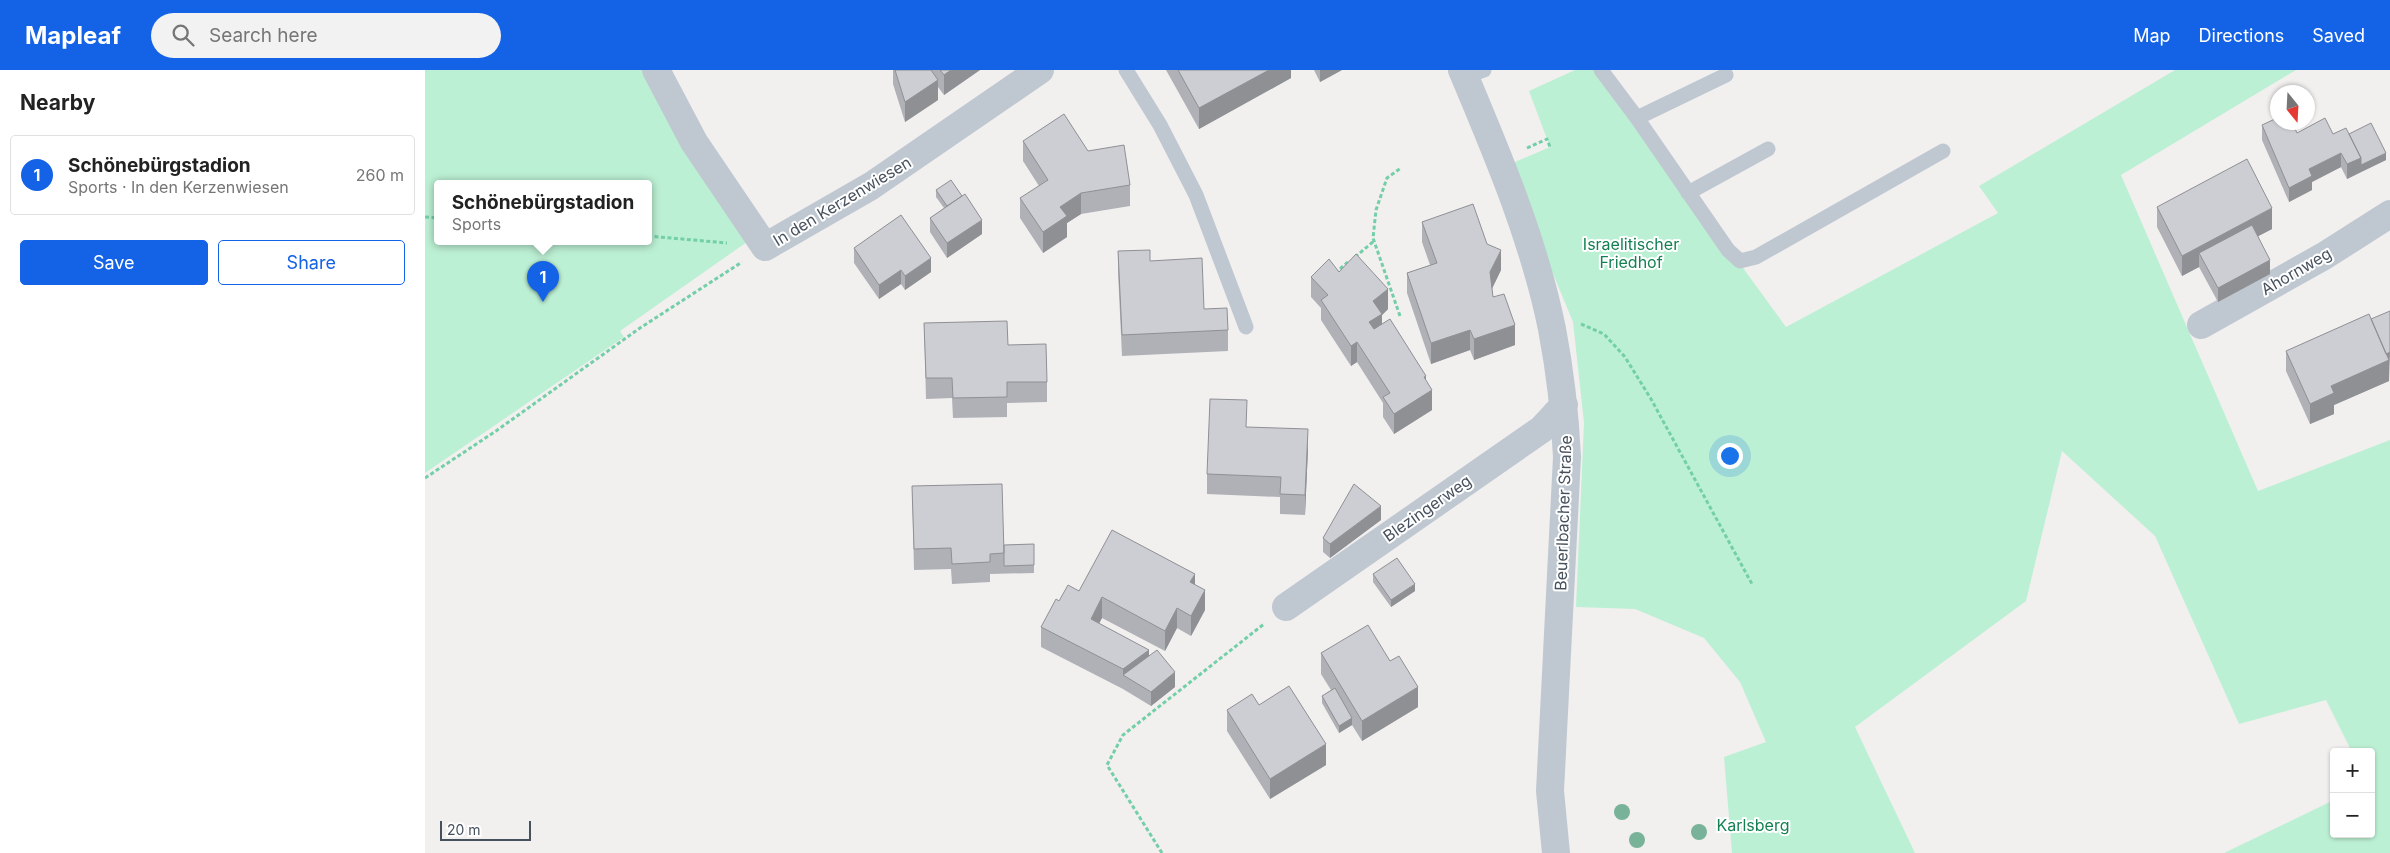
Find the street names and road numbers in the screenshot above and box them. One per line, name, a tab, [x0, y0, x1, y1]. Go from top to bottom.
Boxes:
street label: In den Kerzenwiesen	[769, 152, 915, 250]
street label: Ahornweg	[2257, 243, 2335, 299]
street label: Beuerlbacher Straße	[1550, 435, 1576, 591]
street label: Blezingerweg	[1379, 470, 1475, 546]

